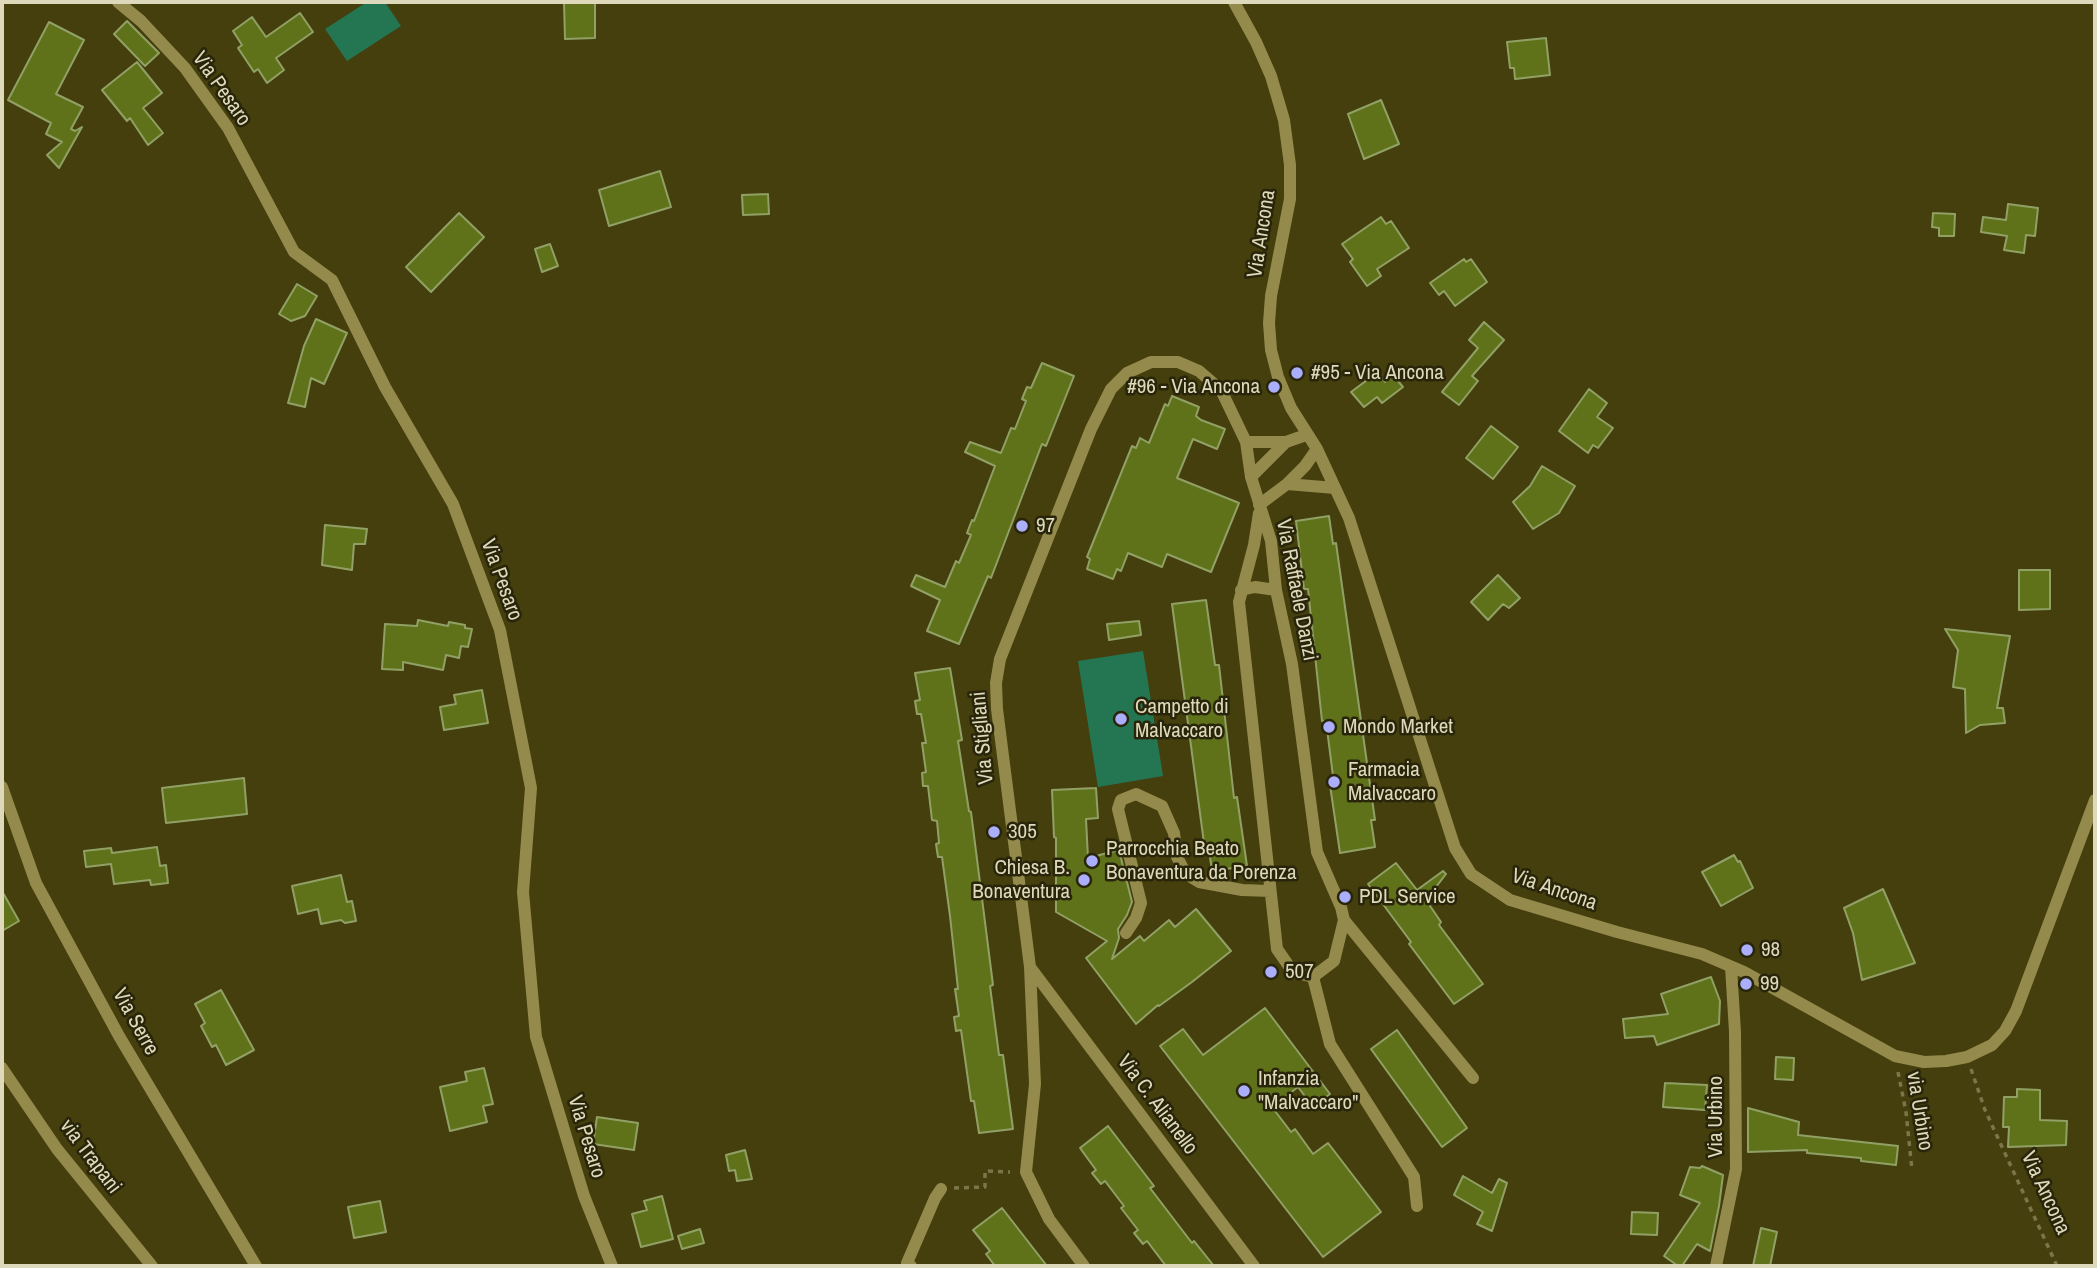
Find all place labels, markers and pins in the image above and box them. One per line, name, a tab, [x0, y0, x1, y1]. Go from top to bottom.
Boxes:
place label: #95 - Via Ancona	[1311, 360, 1444, 386]
marker: #95 - Via Ancona	[1289, 365, 1305, 381]
place label: #96 - Via Ancona	[1127, 374, 1260, 400]
marker: #96 - Via Ancona	[1266, 379, 1282, 395]
place label: 97	[1036, 513, 1055, 539]
marker: 97	[1014, 518, 1030, 534]
place label: Campetto di Malvaccaro	[1135, 694, 1229, 744]
marker: Campetto di Malvaccaro	[1113, 711, 1129, 727]
place label: Mondo Market	[1343, 714, 1453, 740]
marker: Mondo Market	[1321, 719, 1337, 735]
place label: Farmacia Malvaccaro	[1348, 757, 1436, 807]
marker: Farmacia Malvaccaro	[1326, 774, 1342, 790]
place label: 305	[1008, 819, 1037, 845]
marker: 305	[986, 824, 1002, 840]
place label: Parrocchia Beato Bonaventura da Porenza	[1106, 836, 1297, 886]
marker: Parrocchia Beato Bonaventura da Porenza	[1084, 853, 1100, 869]
place label: Chiesa B. Bonaventura	[972, 855, 1070, 905]
marker: Chiesa B. Bonaventura	[1076, 872, 1092, 888]
place label: PDL Service	[1359, 884, 1456, 910]
marker: PDL Service	[1337, 889, 1353, 905]
place label: 98	[1761, 937, 1780, 963]
marker: 98	[1739, 942, 1755, 958]
place label: 507	[1285, 959, 1314, 985]
marker: 507	[1263, 964, 1279, 980]
place label: 99	[1760, 971, 1779, 997]
marker: 99	[1738, 976, 1754, 992]
place label: Infanzia "Malvaccaro"	[1258, 1066, 1358, 1116]
marker: Infanzia "Malvaccaro"	[1236, 1083, 1252, 1099]

